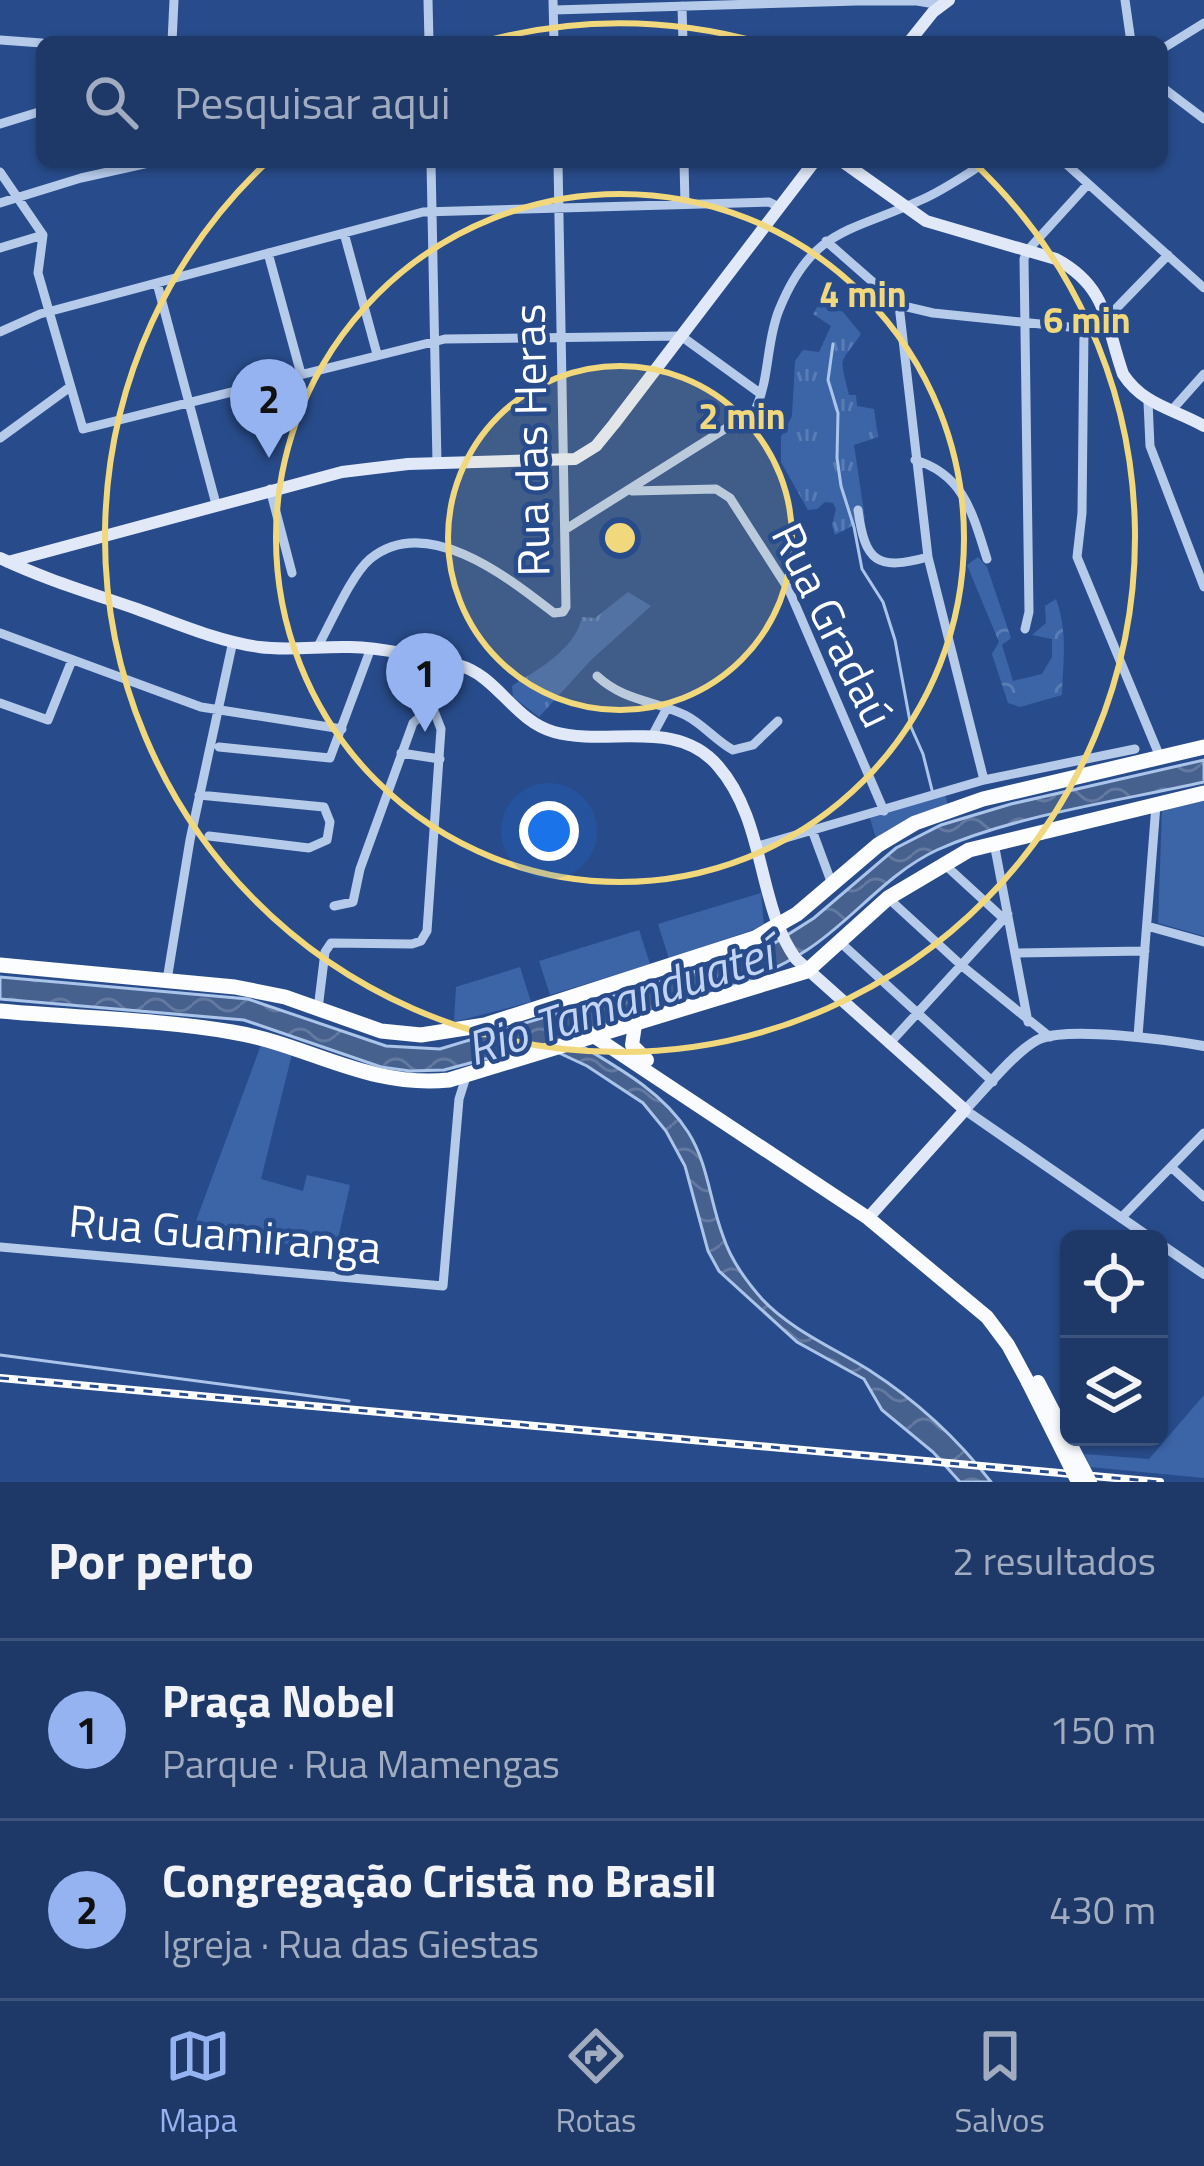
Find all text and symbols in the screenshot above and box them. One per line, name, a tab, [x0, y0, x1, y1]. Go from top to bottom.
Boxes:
search box	[36, 36, 1168, 168]
text: Pesquisar aqui	[174, 68, 450, 136]
icon: search	[78, 69, 144, 135]
text: 4 min	[819, 266, 907, 321]
text: 6 min	[1043, 292, 1131, 347]
street label: Rua das Heras	[494, 303, 566, 577]
pin: 2	[230, 359, 308, 458]
text: 2 min	[698, 388, 786, 443]
street label: Rua Gradaú	[755, 511, 913, 738]
centre of rings	[599, 517, 641, 559]
pin: 1	[386, 633, 464, 732]
your location	[519, 801, 579, 861]
water label: Rio Tamanduateí	[456, 913, 792, 1084]
street label: Rua Guamiranga	[66, 1185, 384, 1281]
map controls	[1060, 1230, 1168, 1446]
button: locate	[1060, 1230, 1168, 1338]
button: layers	[1060, 1338, 1168, 1446]
text: Por perto	[48, 1521, 254, 1599]
text: 2 resultados	[952, 1531, 1156, 1590]
text: Praça Nobel	[162, 1666, 396, 1734]
text: 1	[76, 1700, 98, 1759]
text: 150 m	[1049, 1700, 1156, 1759]
text: Parque · Rua Mamengas	[162, 1734, 560, 1793]
text: Congregação Cristã no Brasil	[162, 1846, 717, 1914]
text: 2	[76, 1880, 98, 1939]
text: 430 m	[1049, 1880, 1156, 1939]
text: Igreja · Rua das Giestas	[162, 1914, 539, 1973]
tab: Mapa	[159, 2023, 237, 2145]
tab: Rotas	[555, 2023, 636, 2145]
tab: Salvos	[954, 2023, 1045, 2145]

